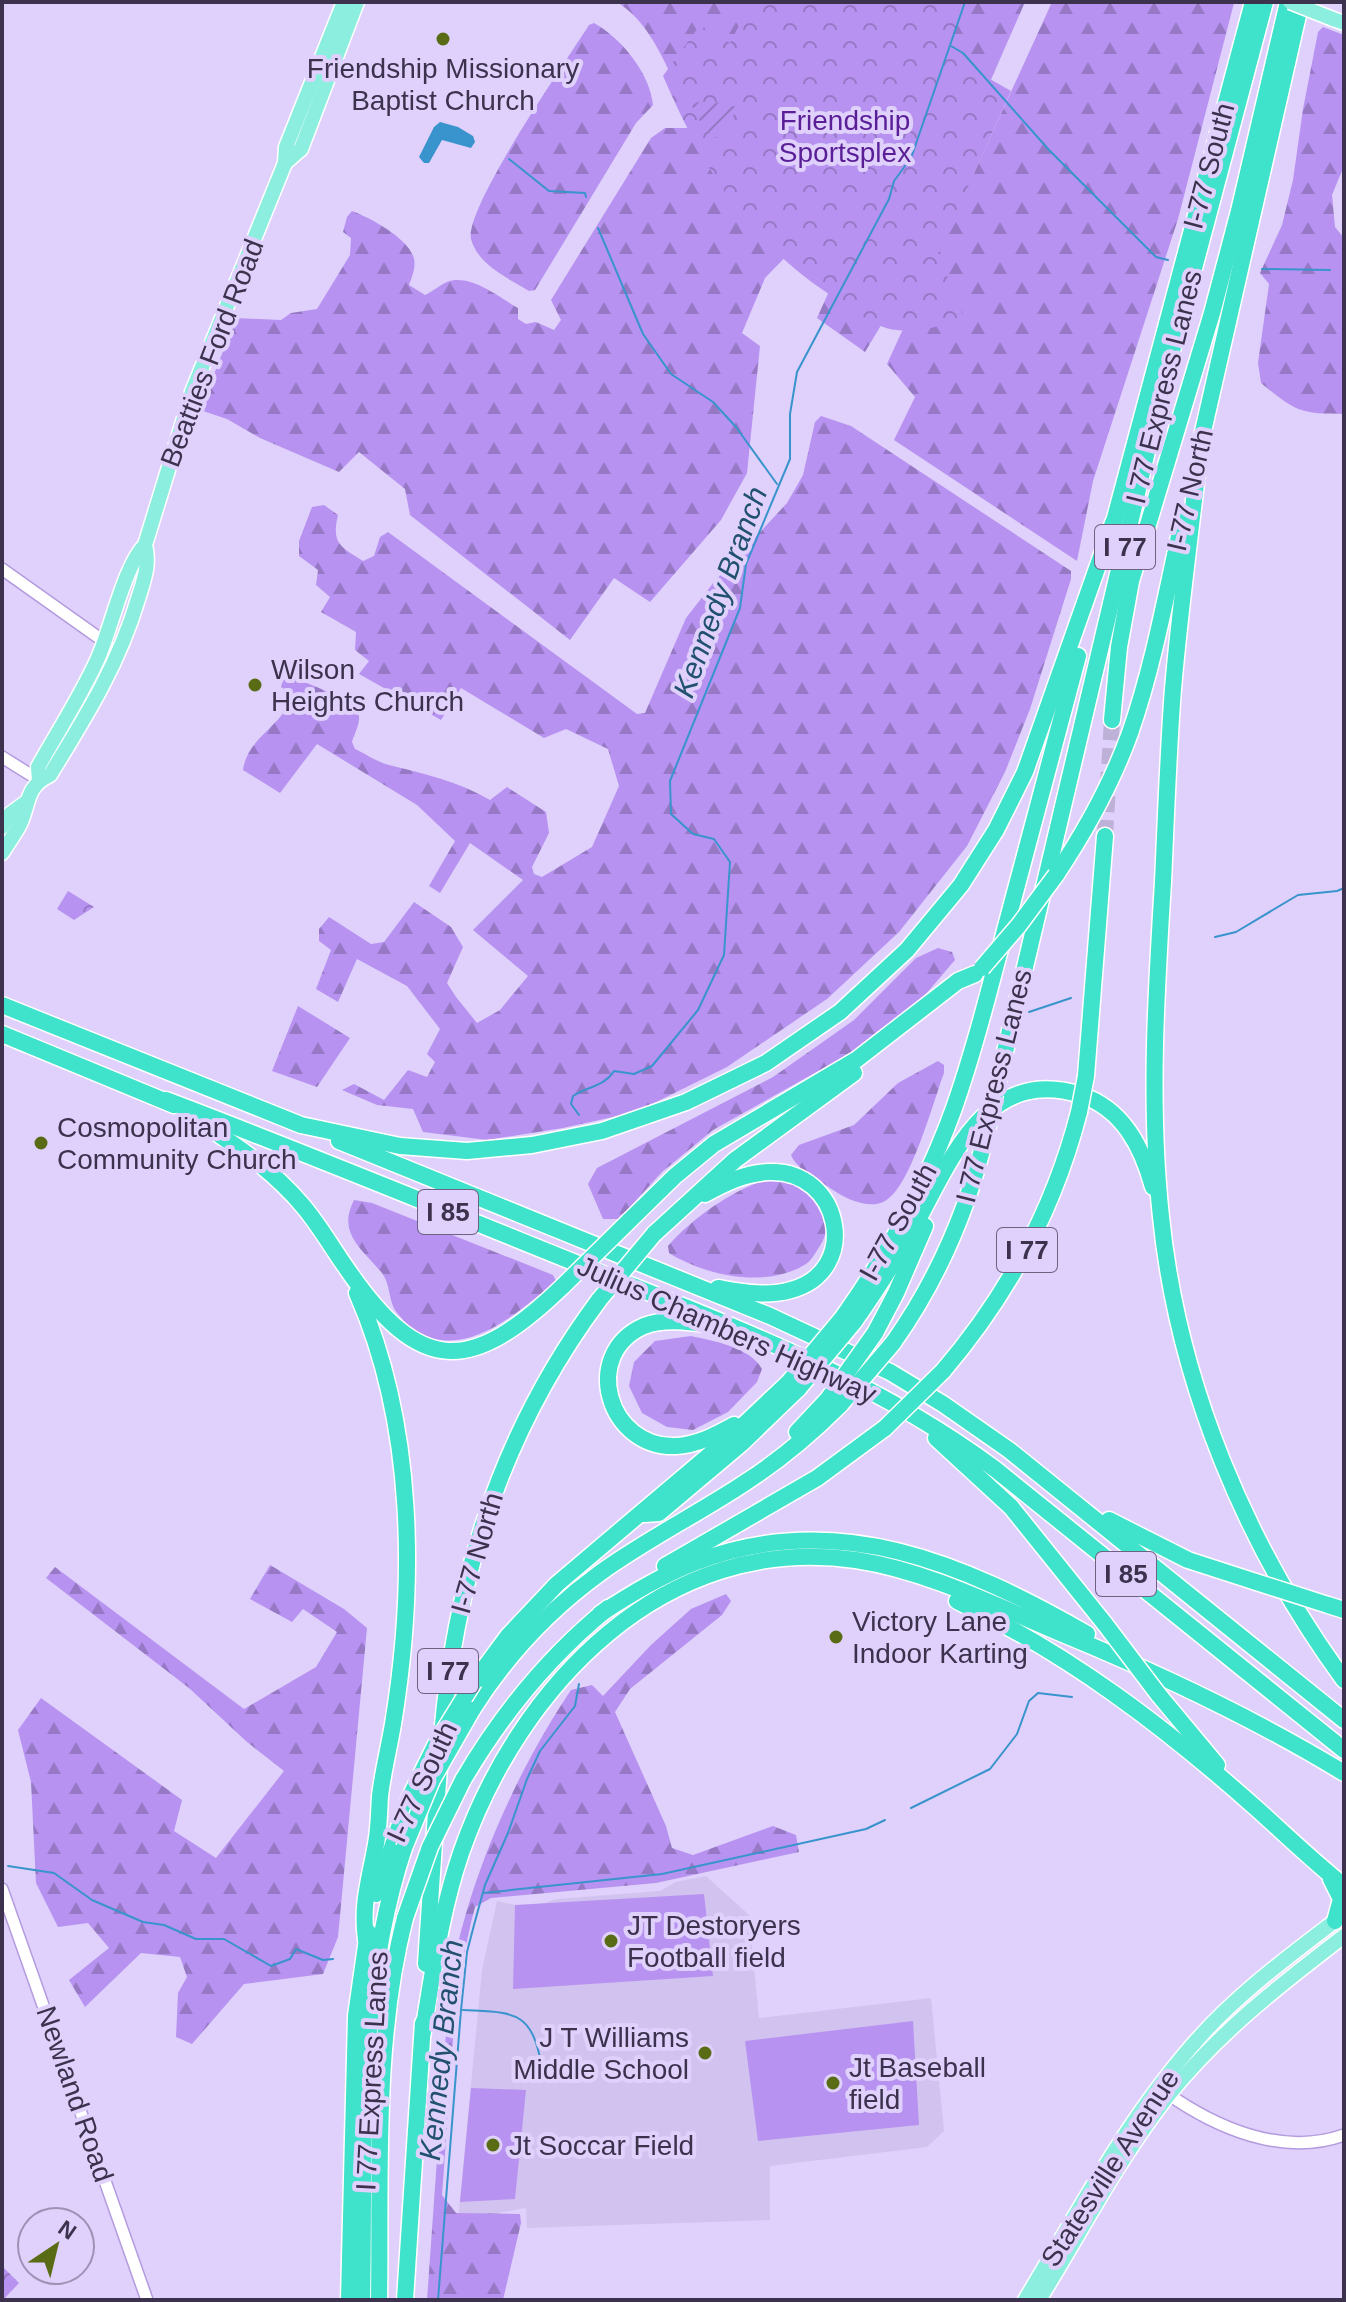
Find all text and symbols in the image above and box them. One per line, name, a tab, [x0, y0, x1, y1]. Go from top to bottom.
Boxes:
marker: Friendship Missionary Baptist Church	[434, 30, 452, 48]
place label: Friendship Missionary Baptist Church	[307, 53, 579, 116]
street label: I-77 South	[1177, 100, 1241, 232]
park label: Friendship Sportsplex	[779, 105, 911, 168]
street label: Beatties Ford Road	[154, 235, 270, 471]
street label: I 77 Express Lanes	[1120, 267, 1208, 507]
street label: I-77 North	[1161, 426, 1219, 554]
water label: Kennedy Branch	[667, 482, 773, 702]
road number: I 77	[1095, 525, 1155, 569]
place label: Wilson Heights Church	[271, 654, 464, 717]
marker: Wilson Heights Church	[246, 676, 264, 694]
street label: I 77 Express Lanes	[950, 966, 1038, 1206]
place label: Cosmopolitan Community Church	[57, 1112, 297, 1175]
marker: Cosmopolitan Community Church	[32, 1134, 50, 1152]
street label: I-77 South	[853, 1158, 943, 1286]
road number: I 85	[418, 1190, 478, 1234]
road number: I 77	[997, 1228, 1057, 1272]
street label: Julius Chambers Highway	[573, 1250, 881, 1410]
street label: I-77 North	[445, 1489, 509, 1617]
road number: I 85	[1096, 1552, 1156, 1596]
place label: Victory Lane Indoor Karting	[852, 1606, 1028, 1669]
marker: Victory Lane Indoor Karting	[827, 1628, 845, 1646]
road number: I 77	[418, 1649, 478, 1693]
street label: I-77 South	[381, 1717, 463, 1847]
place label: JT Destoryers Football field	[627, 1910, 801, 1973]
marker: JT Destoryers Football field	[602, 1932, 620, 1950]
water label: Kennedy Branch	[413, 1938, 469, 2162]
street label: I 77 Express Lanes	[350, 1951, 394, 2191]
street label: Newland Road	[30, 2002, 120, 2186]
place label: J T Williams Middle School	[513, 2022, 689, 2085]
marker: J T Williams Middle School	[696, 2044, 714, 2062]
place label: Jt Baseball field	[849, 2052, 986, 2115]
street label: Statesville Avenue	[1035, 2064, 1185, 2272]
marker: Jt Baseball field	[824, 2074, 842, 2092]
place label: Jt Soccar Field	[509, 2130, 694, 2161]
marker: Jt Soccar Field	[484, 2136, 502, 2154]
north arrow	[16, 2206, 96, 2286]
text: N	[54, 2215, 81, 2245]

